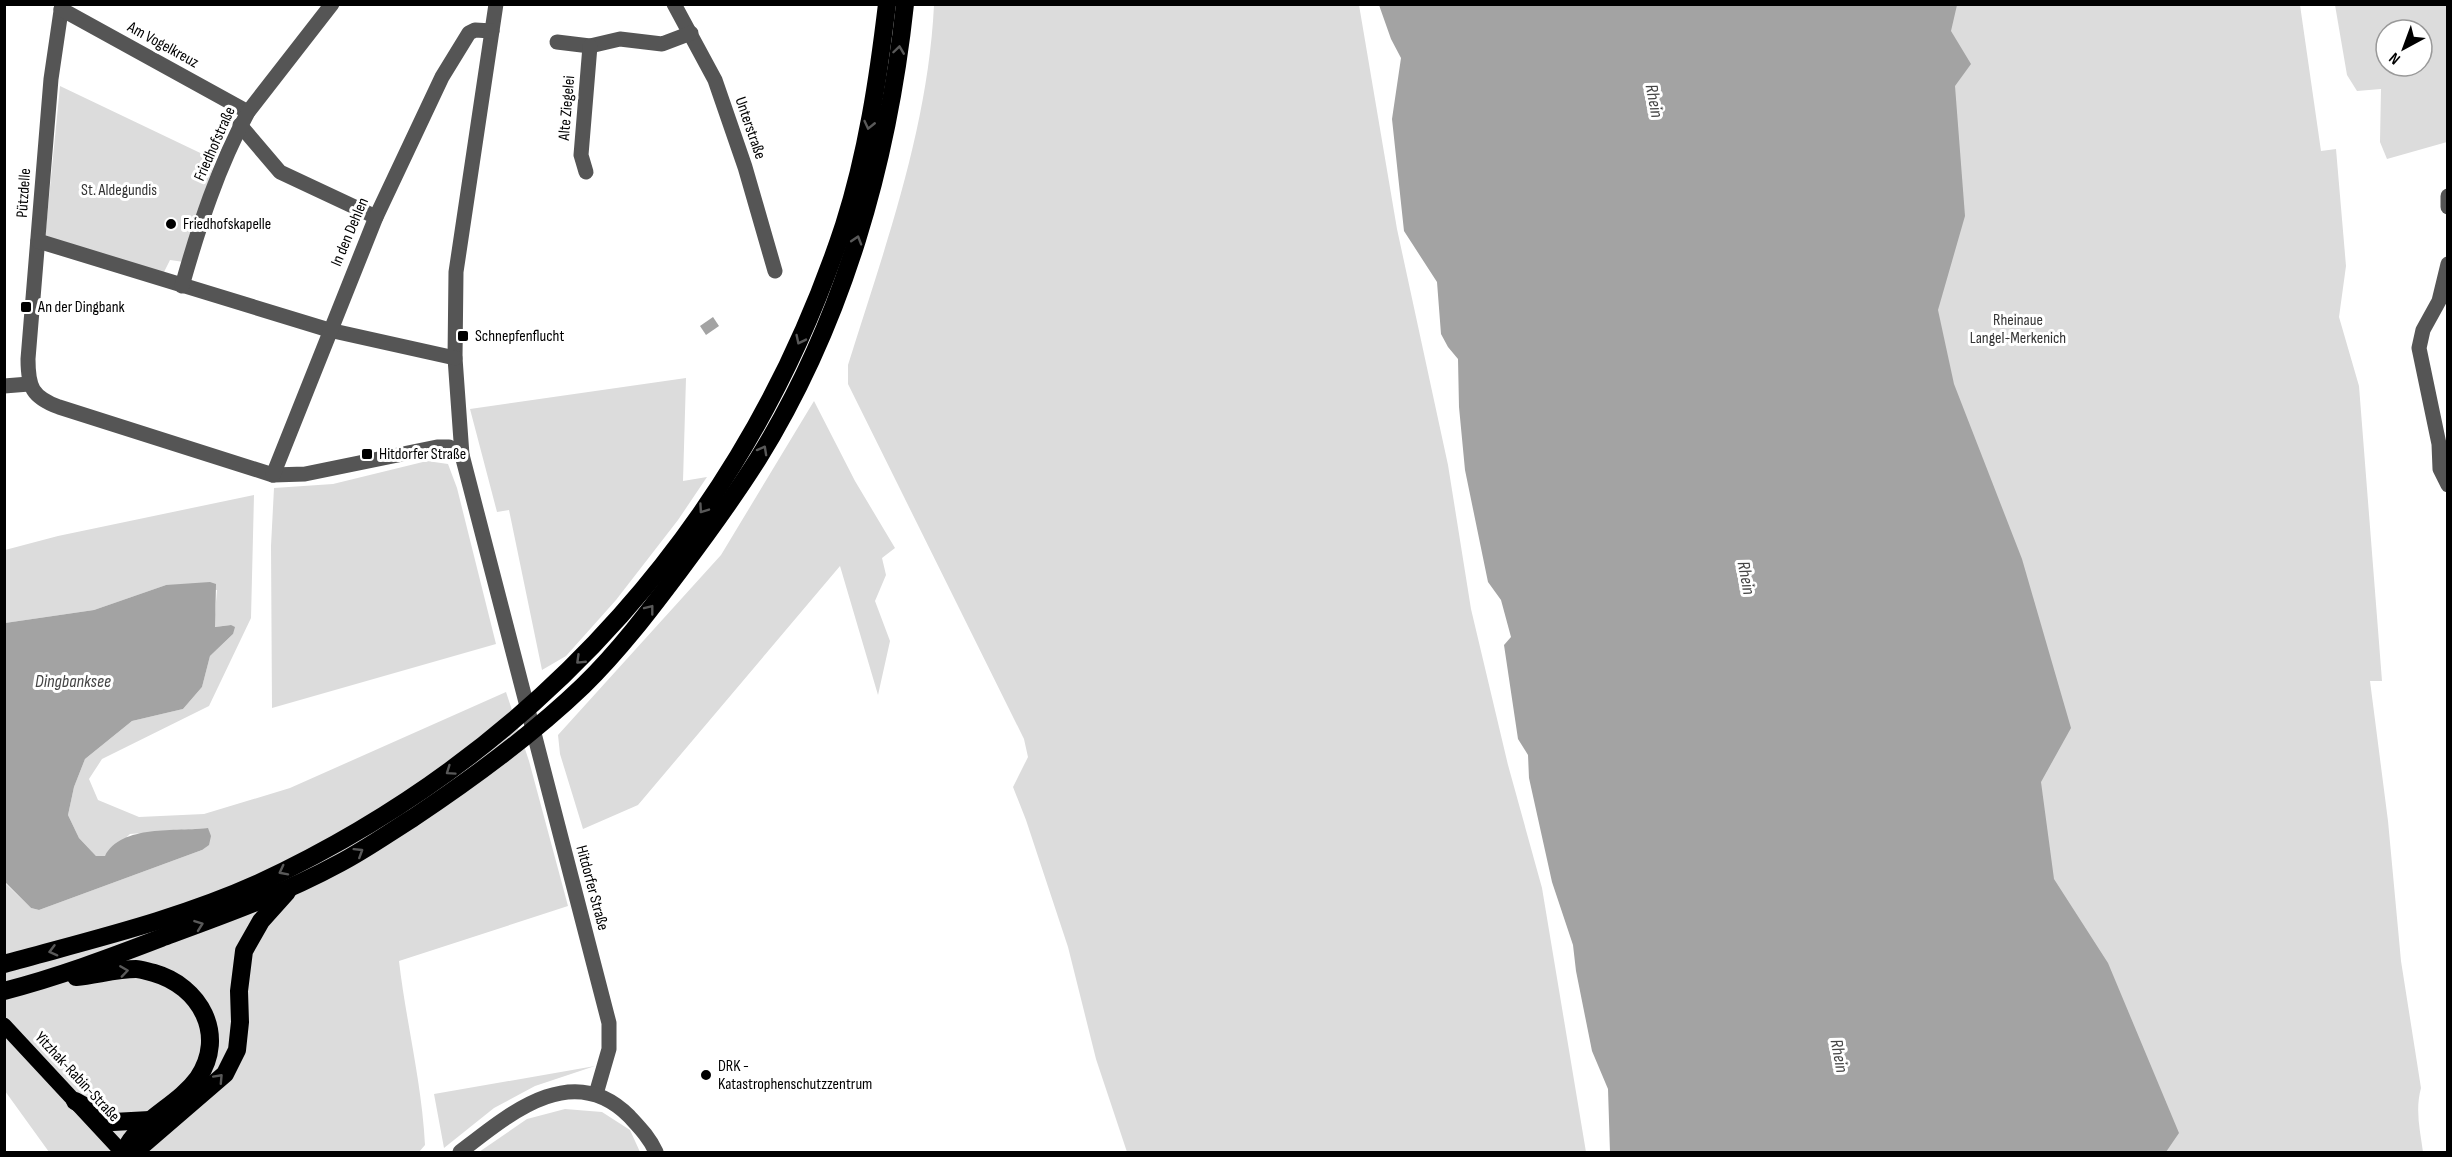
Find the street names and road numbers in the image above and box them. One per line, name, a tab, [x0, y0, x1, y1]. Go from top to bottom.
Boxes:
street label: Am Vogelkreuz	[123, 17, 202, 72]
street label: Alte Ziegelei	[555, 75, 579, 142]
street label: Unterstraße	[730, 94, 770, 162]
street label: Friedhofstraße	[190, 104, 240, 184]
street label: Pützdelle	[13, 168, 35, 218]
street label: In den Dehlen	[327, 195, 373, 269]
street label: Hitdorfer Straße	[572, 843, 612, 933]
street label: Yitzhak-Rabin-Straße	[31, 1028, 123, 1126]

